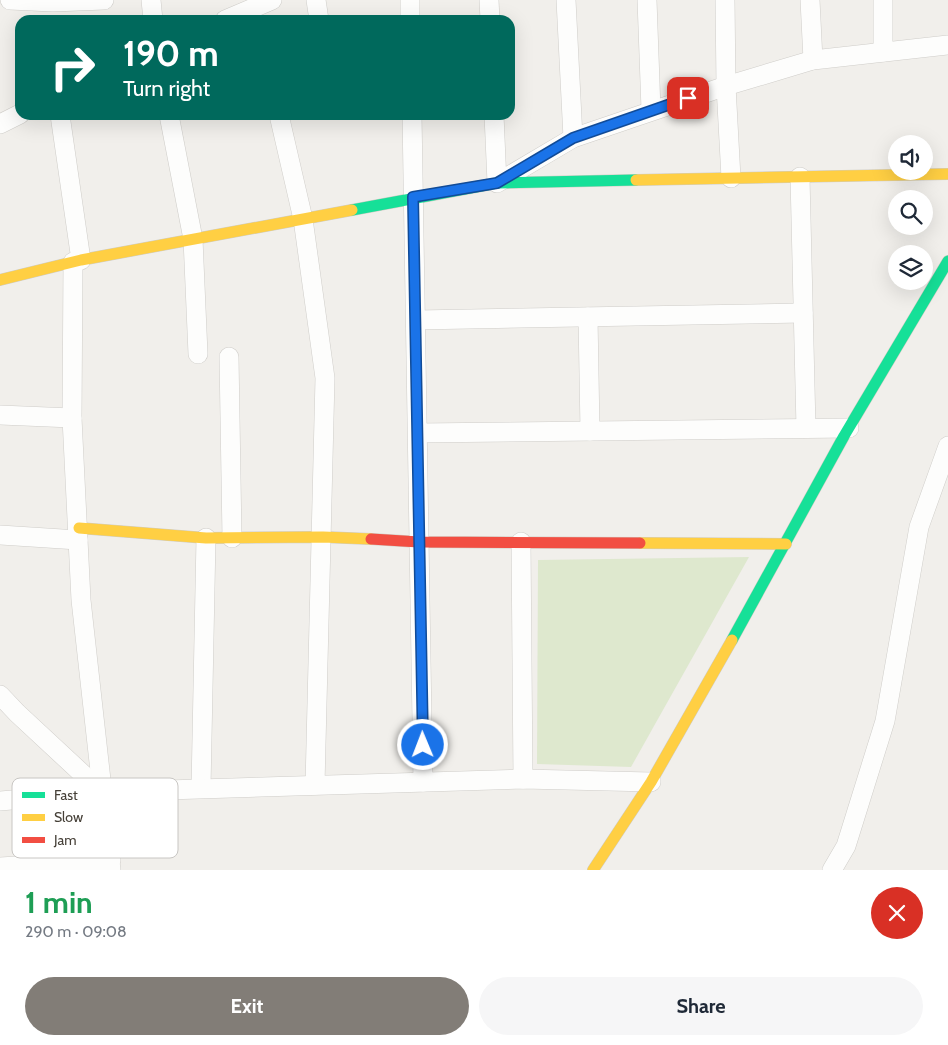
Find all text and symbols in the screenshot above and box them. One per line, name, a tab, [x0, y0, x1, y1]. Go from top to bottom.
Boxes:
text: 190 m	[123, 32, 219, 75]
icon: right	[40, 35, 105, 100]
text: Turn right	[123, 75, 210, 102]
pin	[667, 77, 709, 119]
icon: arrive	[674, 84, 702, 112]
map controls	[888, 135, 933, 290]
button: sound	[888, 135, 933, 180]
button: search	[888, 190, 933, 235]
button: layers	[888, 245, 933, 290]
position arrow	[396, 718, 448, 770]
legend	[12, 778, 178, 858]
text: Fast	[54, 786, 78, 804]
text: Slow	[54, 808, 83, 826]
text: Jam	[53, 831, 76, 849]
text: 1 min	[25, 884, 93, 921]
button: close	[871, 887, 923, 939]
text: 290 m · 09:08	[25, 922, 127, 941]
button: Exit	[25, 977, 469, 1035]
button: Share	[479, 977, 923, 1035]

